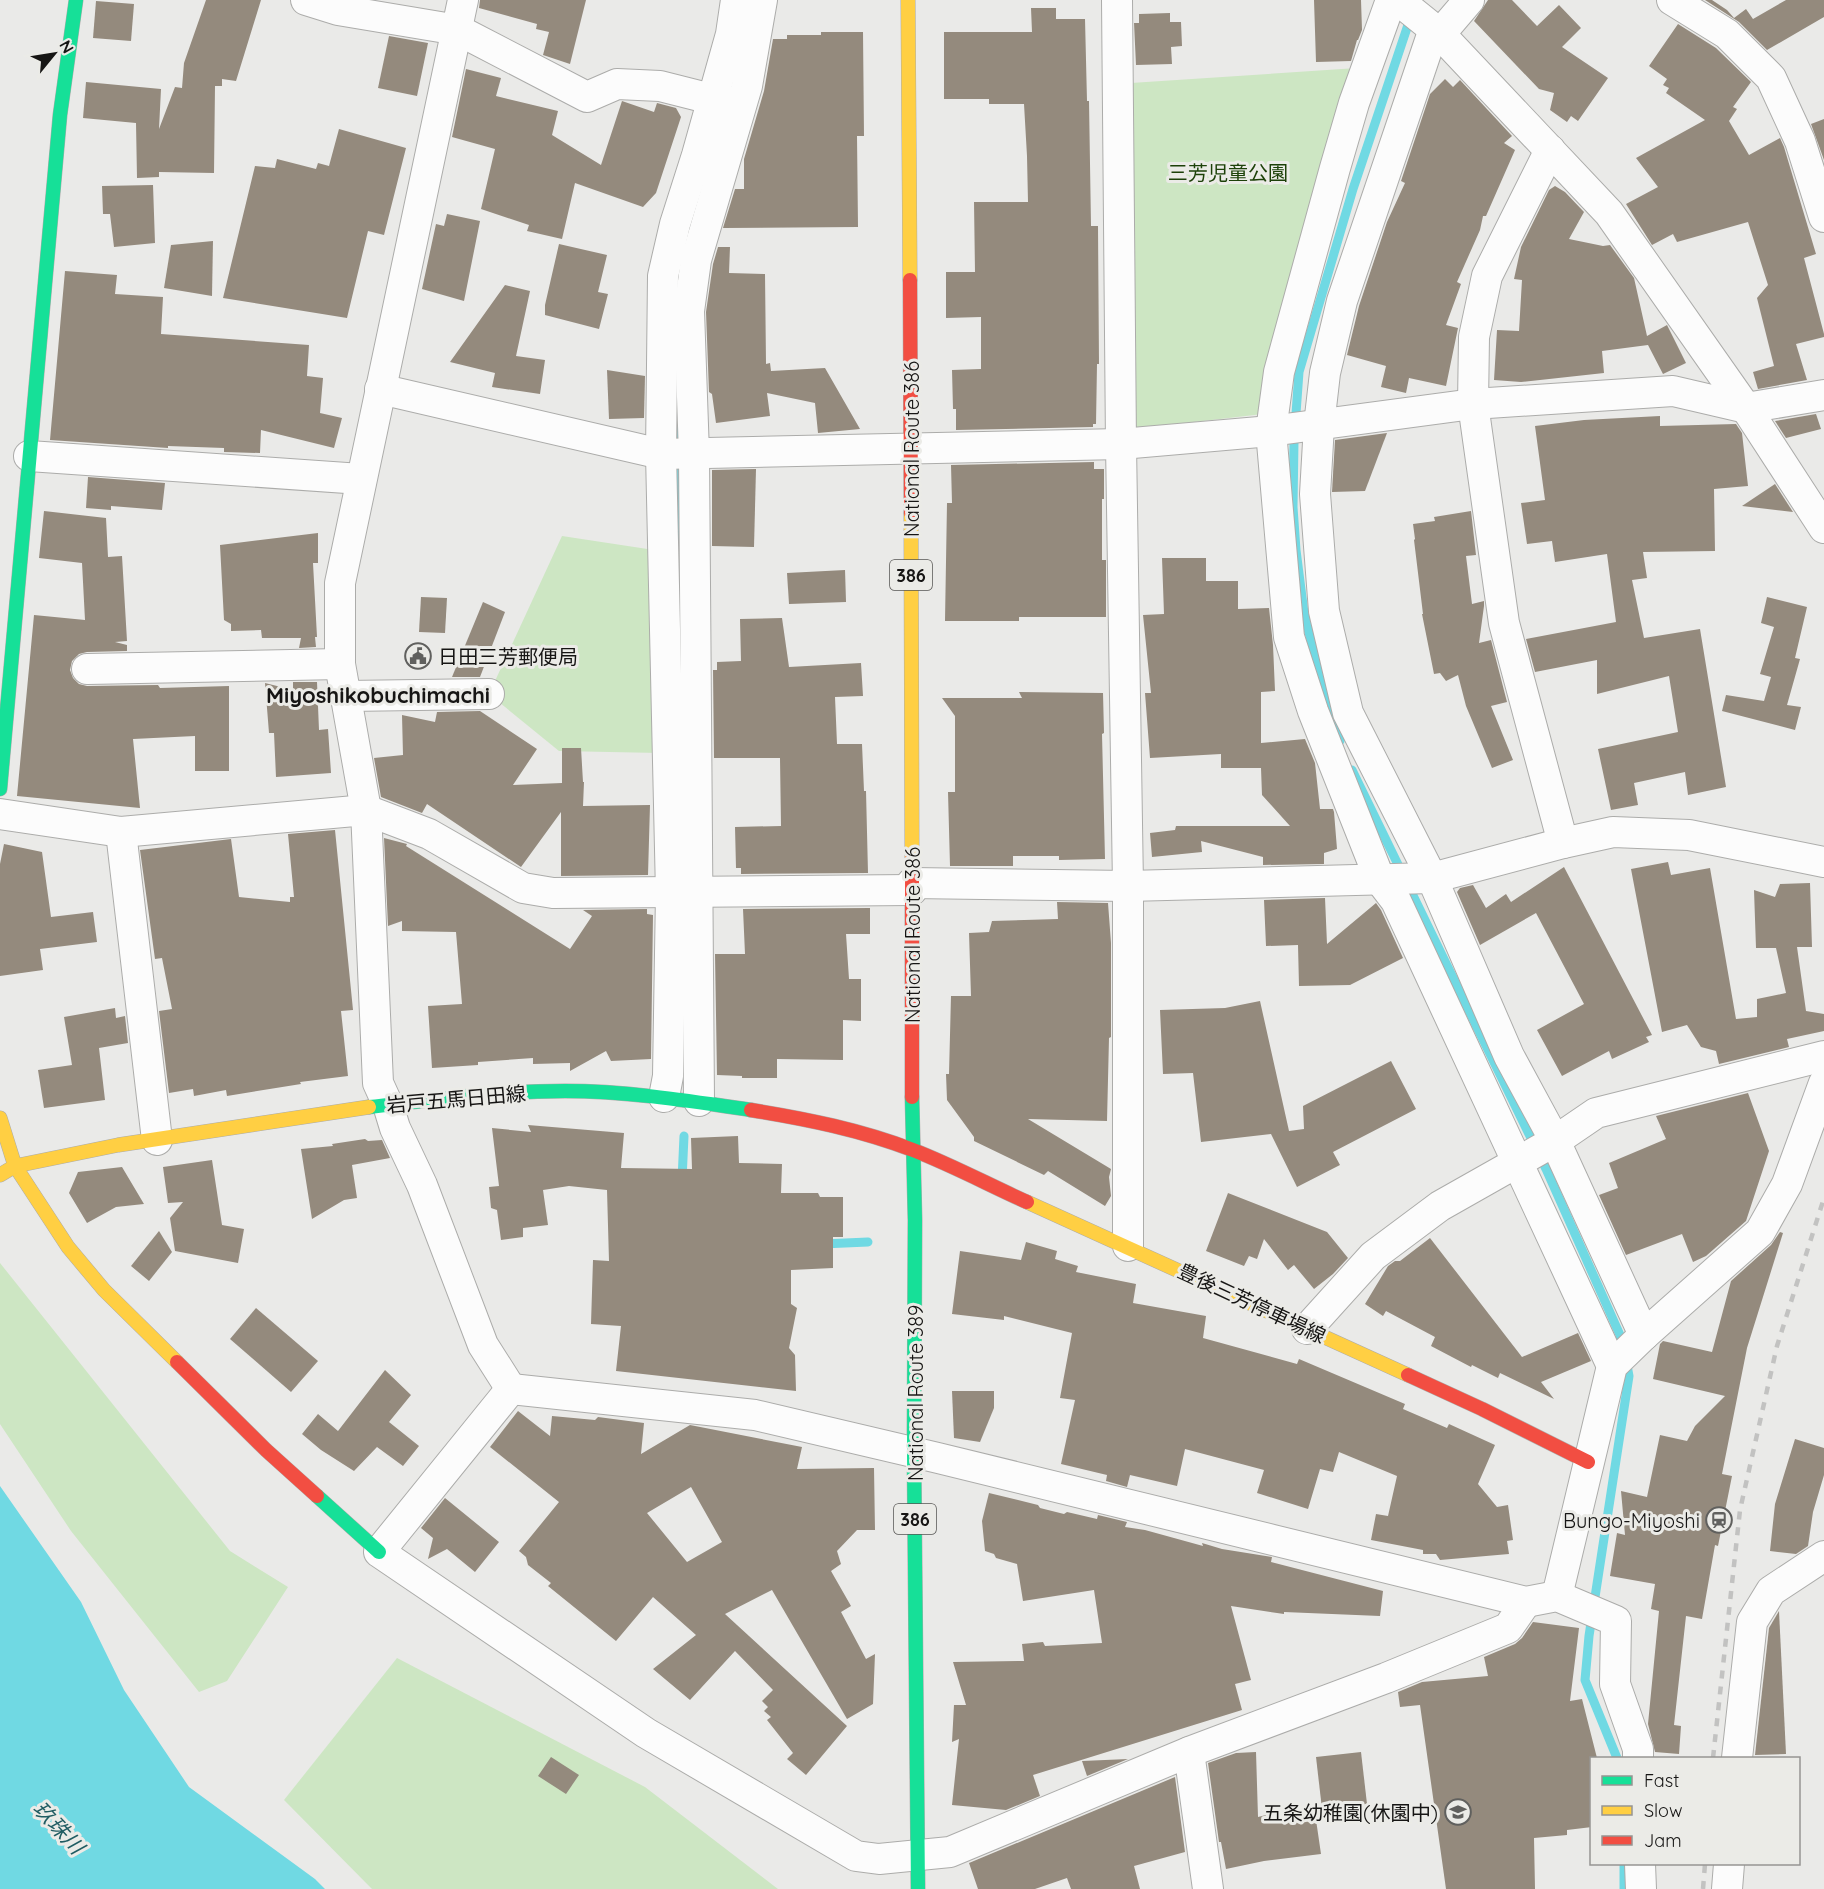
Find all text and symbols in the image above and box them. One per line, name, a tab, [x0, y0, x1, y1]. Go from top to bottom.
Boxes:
north arrow	[24, 24, 84, 84]
text: N	[55, 36, 79, 57]
park label: 三芳児童公園	[1168, 160, 1288, 185]
street label: National Route 386	[899, 361, 924, 537]
road number: 386	[890, 560, 932, 590]
public building icon: 日田三芳郵便局	[403, 641, 433, 671]
place label: 日田三芳郵便局	[438, 644, 578, 669]
district label: Miyoshikobuchimachi	[266, 681, 490, 709]
street label: National Route 386	[900, 847, 925, 1023]
street label: 岩戸五馬日田線	[385, 1080, 527, 1118]
street label: 豊後三芳停車場線	[1174, 1258, 1330, 1348]
street label: National Route 389	[903, 1305, 928, 1481]
road number: 386	[894, 1504, 936, 1534]
station icon: Bungo-Miyoshi	[1704, 1505, 1734, 1535]
place label: Bungo-Miyoshi	[1563, 1508, 1700, 1533]
legend	[1590, 1757, 1800, 1865]
text: Fast	[1644, 1769, 1679, 1792]
water label: 玖珠川	[28, 1795, 91, 1860]
school or university icon: 五条幼稚園(休園中)	[1443, 1797, 1473, 1827]
text: Slow	[1644, 1799, 1682, 1822]
place label: 五条幼稚園(休園中)	[1263, 1800, 1438, 1825]
text: Jam	[1644, 1829, 1682, 1852]

